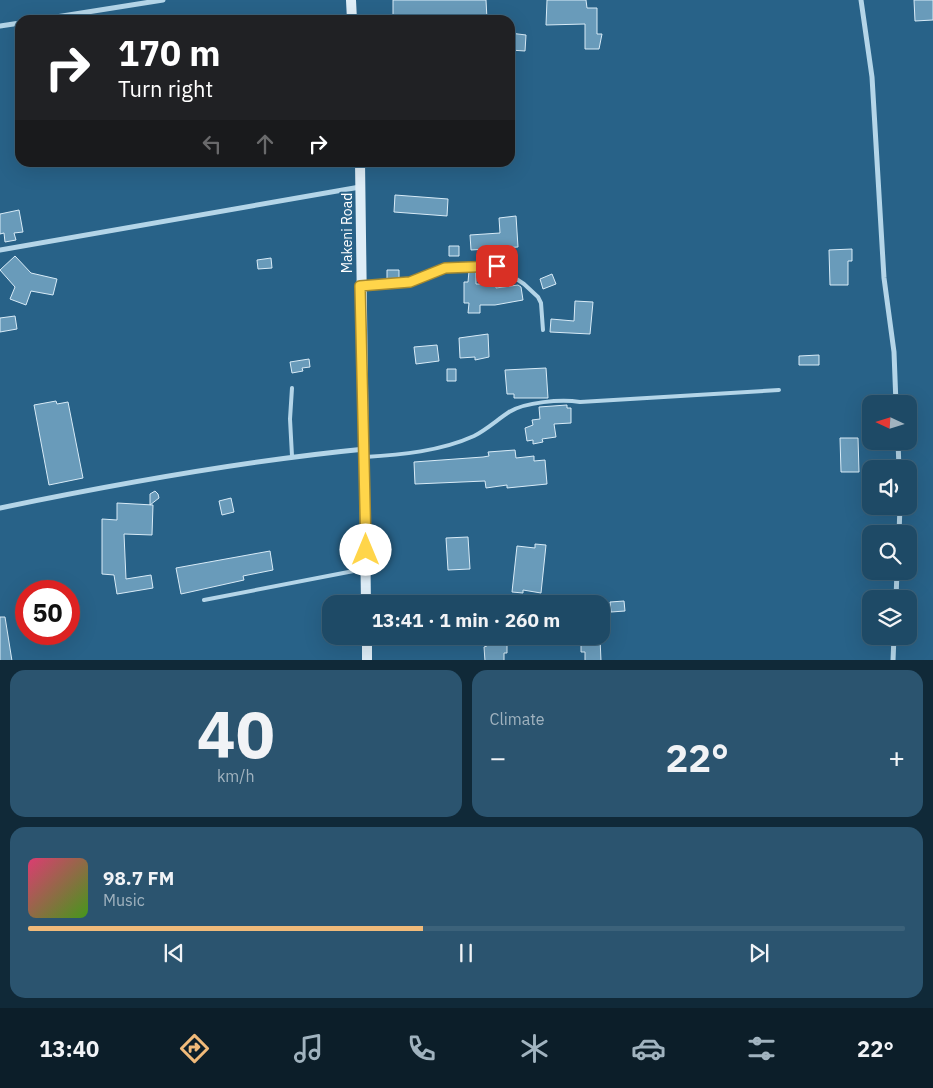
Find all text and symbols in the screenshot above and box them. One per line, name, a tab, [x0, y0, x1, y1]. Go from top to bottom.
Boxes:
text: 170 m	[118, 30, 221, 76]
icon: right	[35, 35, 100, 100]
text: Turn right	[118, 74, 213, 103]
icon: left	[198, 130, 226, 158]
icon: ahead	[251, 130, 279, 158]
icon: right	[304, 130, 332, 158]
street label: Makeni Road	[338, 193, 356, 273]
pin	[476, 245, 518, 287]
icon: arrive	[483, 252, 511, 280]
north arrow	[862, 395, 918, 450]
map controls	[862, 395, 917, 645]
button: sound	[862, 460, 917, 515]
position arrow	[339, 523, 391, 575]
button: search	[862, 525, 917, 580]
speed limit sign: 50	[15, 580, 80, 645]
button: layers	[862, 590, 917, 645]
text: 13:41 · 1 min · 260 m	[372, 608, 560, 632]
text: 40	[197, 691, 275, 776]
text: Climate	[490, 709, 545, 729]
text: 22°	[666, 733, 729, 782]
text: −	[490, 739, 506, 776]
text: +	[888, 739, 905, 776]
text: km/h	[217, 766, 255, 786]
text: 98.7 FM	[103, 866, 174, 890]
text: Music	[103, 890, 145, 910]
icon: previous	[160, 939, 188, 967]
icon: pause	[452, 939, 480, 967]
icon: next	[745, 939, 773, 967]
icon: directions	[177, 1031, 212, 1066]
icon: music	[291, 1031, 326, 1066]
icon: phone	[404, 1031, 439, 1066]
icon: climate	[517, 1031, 552, 1066]
icon: car	[631, 1031, 666, 1066]
icon: filters	[744, 1031, 779, 1066]
text: 13:40	[39, 1034, 99, 1063]
text: 22°	[857, 1034, 894, 1063]

